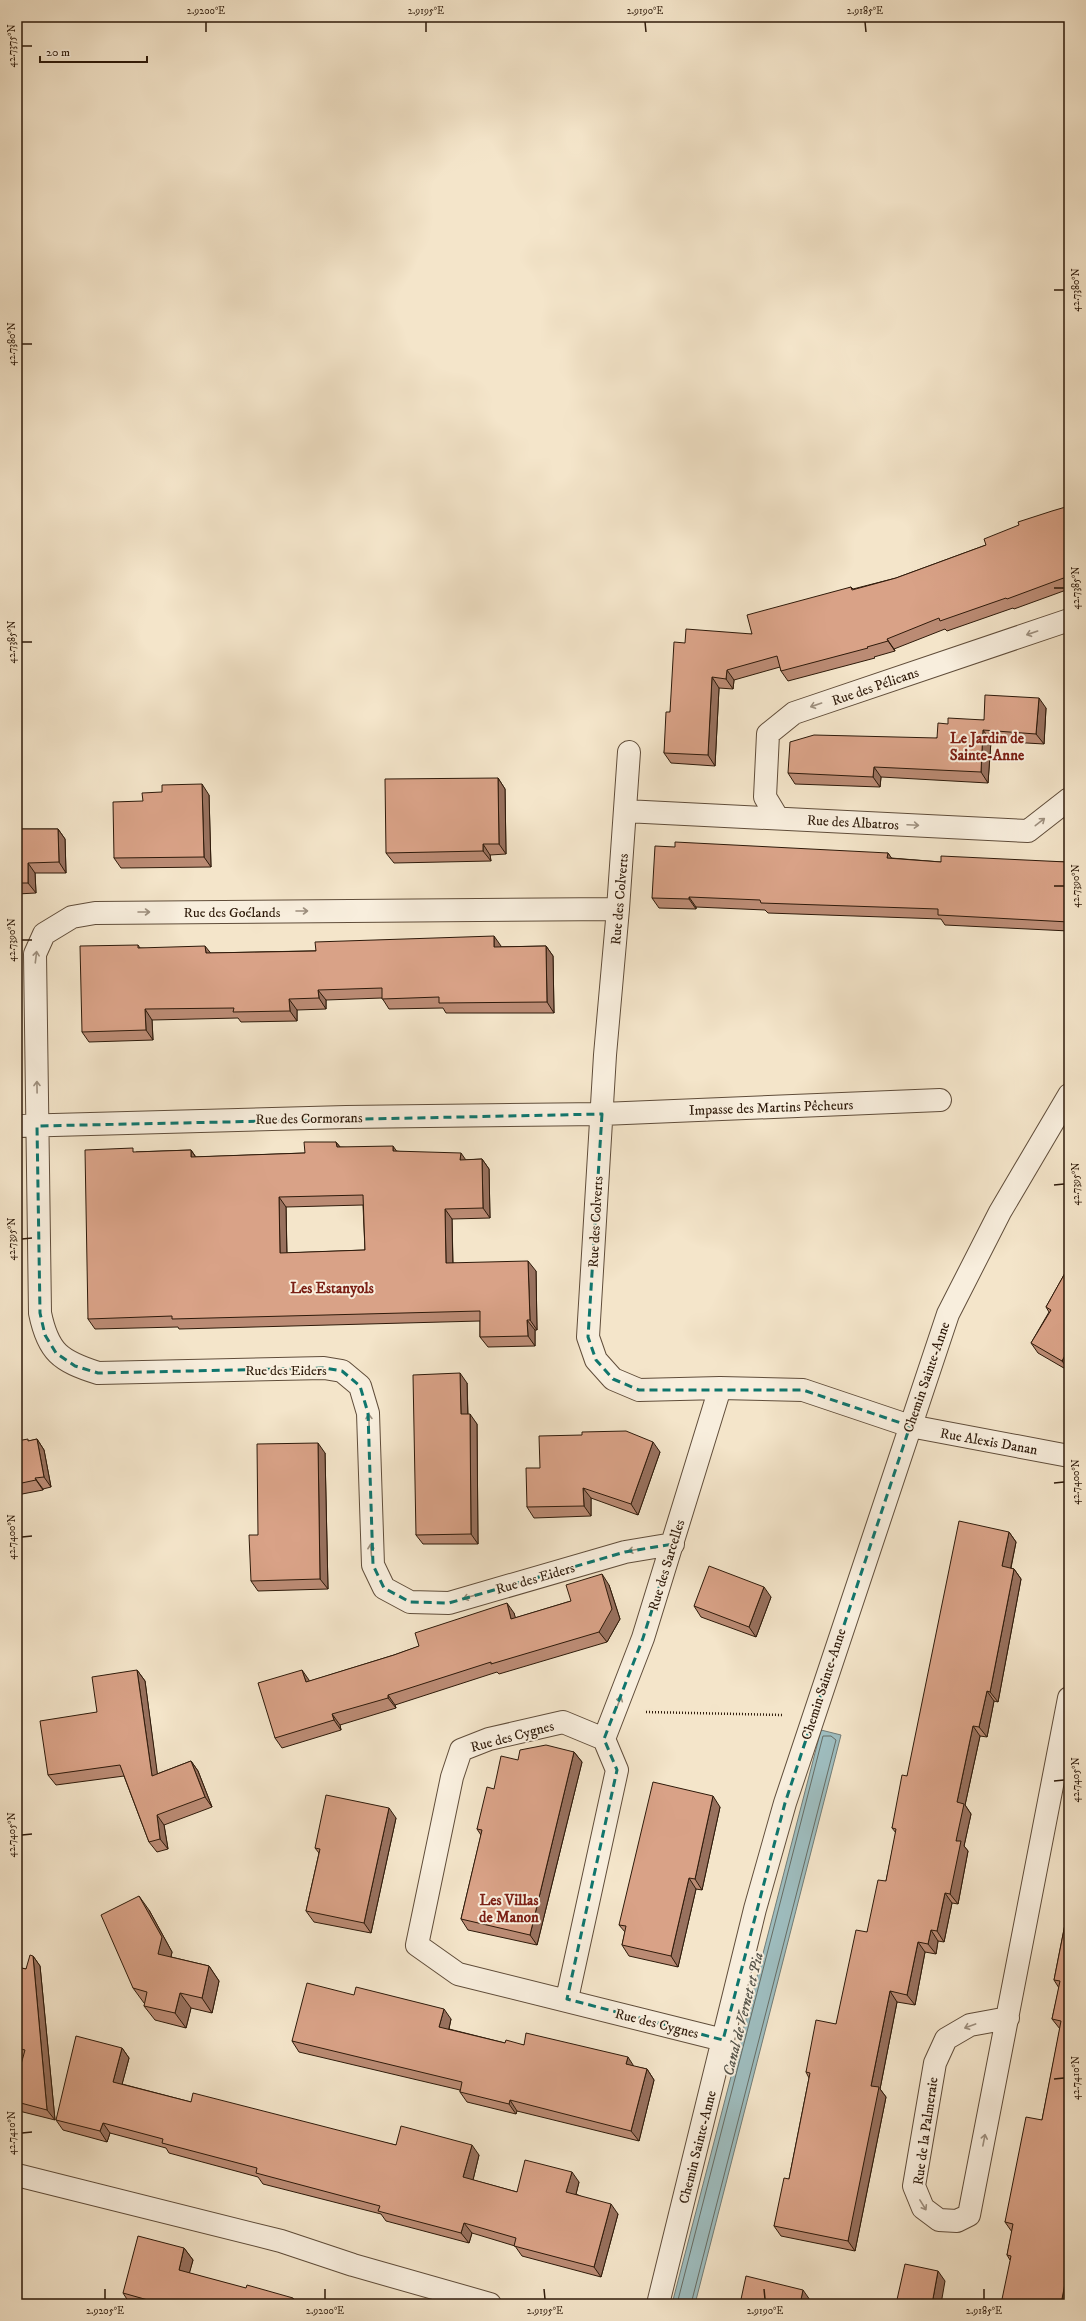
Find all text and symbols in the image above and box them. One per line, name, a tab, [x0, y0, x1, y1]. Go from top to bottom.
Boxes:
text: 2.9200°E	[187, 5, 225, 17]
text: 2.9195°E	[408, 5, 444, 17]
text: 2.9190°E	[627, 5, 663, 17]
text: 2.9185°E	[847, 5, 883, 17]
text: 42.7375°N	[6, 24, 18, 68]
scale bar	[40, 38, 147, 64]
text: 20 m	[46, 45, 70, 60]
text: 42.7380°N	[1070, 268, 1082, 312]
text: 42.7380°N	[6, 322, 18, 366]
text: 42.7385°N	[1070, 567, 1082, 609]
text: 42.7385°N	[6, 621, 18, 663]
one-way arrow	[1026, 629, 1038, 637]
street label: Rue des Pélicans	[829, 664, 922, 710]
one-way arrow	[810, 702, 822, 710]
district label: Le Jardin de Sainte-Anne	[950, 729, 1025, 765]
street label: Rue des Albatros	[806, 812, 900, 834]
one-way arrow	[1035, 818, 1046, 826]
one-way arrow	[906, 821, 919, 829]
street label: Rue des Colverts	[607, 852, 633, 946]
text: 42.7390°N	[1070, 864, 1082, 908]
street label: Rue des Goélands	[184, 904, 281, 922]
one-way arrow	[295, 907, 308, 915]
one-way arrow	[137, 909, 150, 916]
text: 42.7390°N	[6, 918, 18, 962]
one-way arrow	[32, 951, 40, 964]
one-way arrow	[33, 1081, 41, 1094]
street label: Impasse des Martins Pêcheurs	[689, 1096, 854, 1120]
street label: Rue des Cormorans	[255, 1109, 363, 1129]
text: 42.7395°N	[1070, 1163, 1082, 1205]
street label: Rue des Colverts	[585, 1175, 607, 1268]
text: 42.7395°N	[6, 1218, 18, 1260]
district label: Les Estanyols	[290, 1279, 374, 1298]
street label: Chemin Sainte-Anne	[900, 1319, 954, 1435]
street label: Rue des Eiders	[245, 1362, 327, 1380]
one-way arrow	[365, 1414, 372, 1427]
street label: Rue Alexis Danan	[939, 1425, 1040, 1460]
text: 42.7400°N	[1070, 1459, 1082, 1505]
text: 42.7400°N	[6, 1514, 18, 1560]
street label: Rue des Sarcelles	[645, 1517, 689, 1613]
one-way arrow	[368, 1544, 375, 1557]
one-way arrow	[628, 1546, 641, 1554]
street label: Rue des Eiders	[494, 1559, 577, 1599]
one-way arrow	[463, 1594, 476, 1601]
street label: Chemin Sainte-Anne	[797, 1626, 851, 1742]
one-way arrow	[615, 1697, 623, 1709]
street label: Rue des Cygnes	[469, 1717, 556, 1757]
text: 42.7405°N	[1070, 1757, 1082, 1803]
text: 42.7405°N	[6, 1812, 18, 1858]
district label: Les Villas de Manon	[479, 1891, 539, 1927]
water label: Canal de Vernet et Pia	[719, 1950, 768, 2078]
street label: Rue des Cygnes	[613, 2005, 701, 2043]
one-way arrow	[964, 2023, 977, 2030]
text: 42.7410°N	[1070, 2056, 1082, 2100]
street label: Rue de la Palmeraie	[909, 2076, 943, 2186]
street label: Chemin Sainte-Anne	[675, 2088, 721, 2206]
text: 42.7410°N	[6, 2111, 18, 2155]
one-way arrow	[980, 2134, 988, 2147]
one-way arrow	[920, 2199, 928, 2211]
text: 2.9205°E	[86, 2305, 124, 2317]
text: 2.9200°E	[306, 2305, 344, 2317]
text: 2.9195°E	[527, 2305, 563, 2317]
text: 2.9190°E	[747, 2305, 783, 2317]
text: 2.9185°E	[966, 2305, 1002, 2317]

